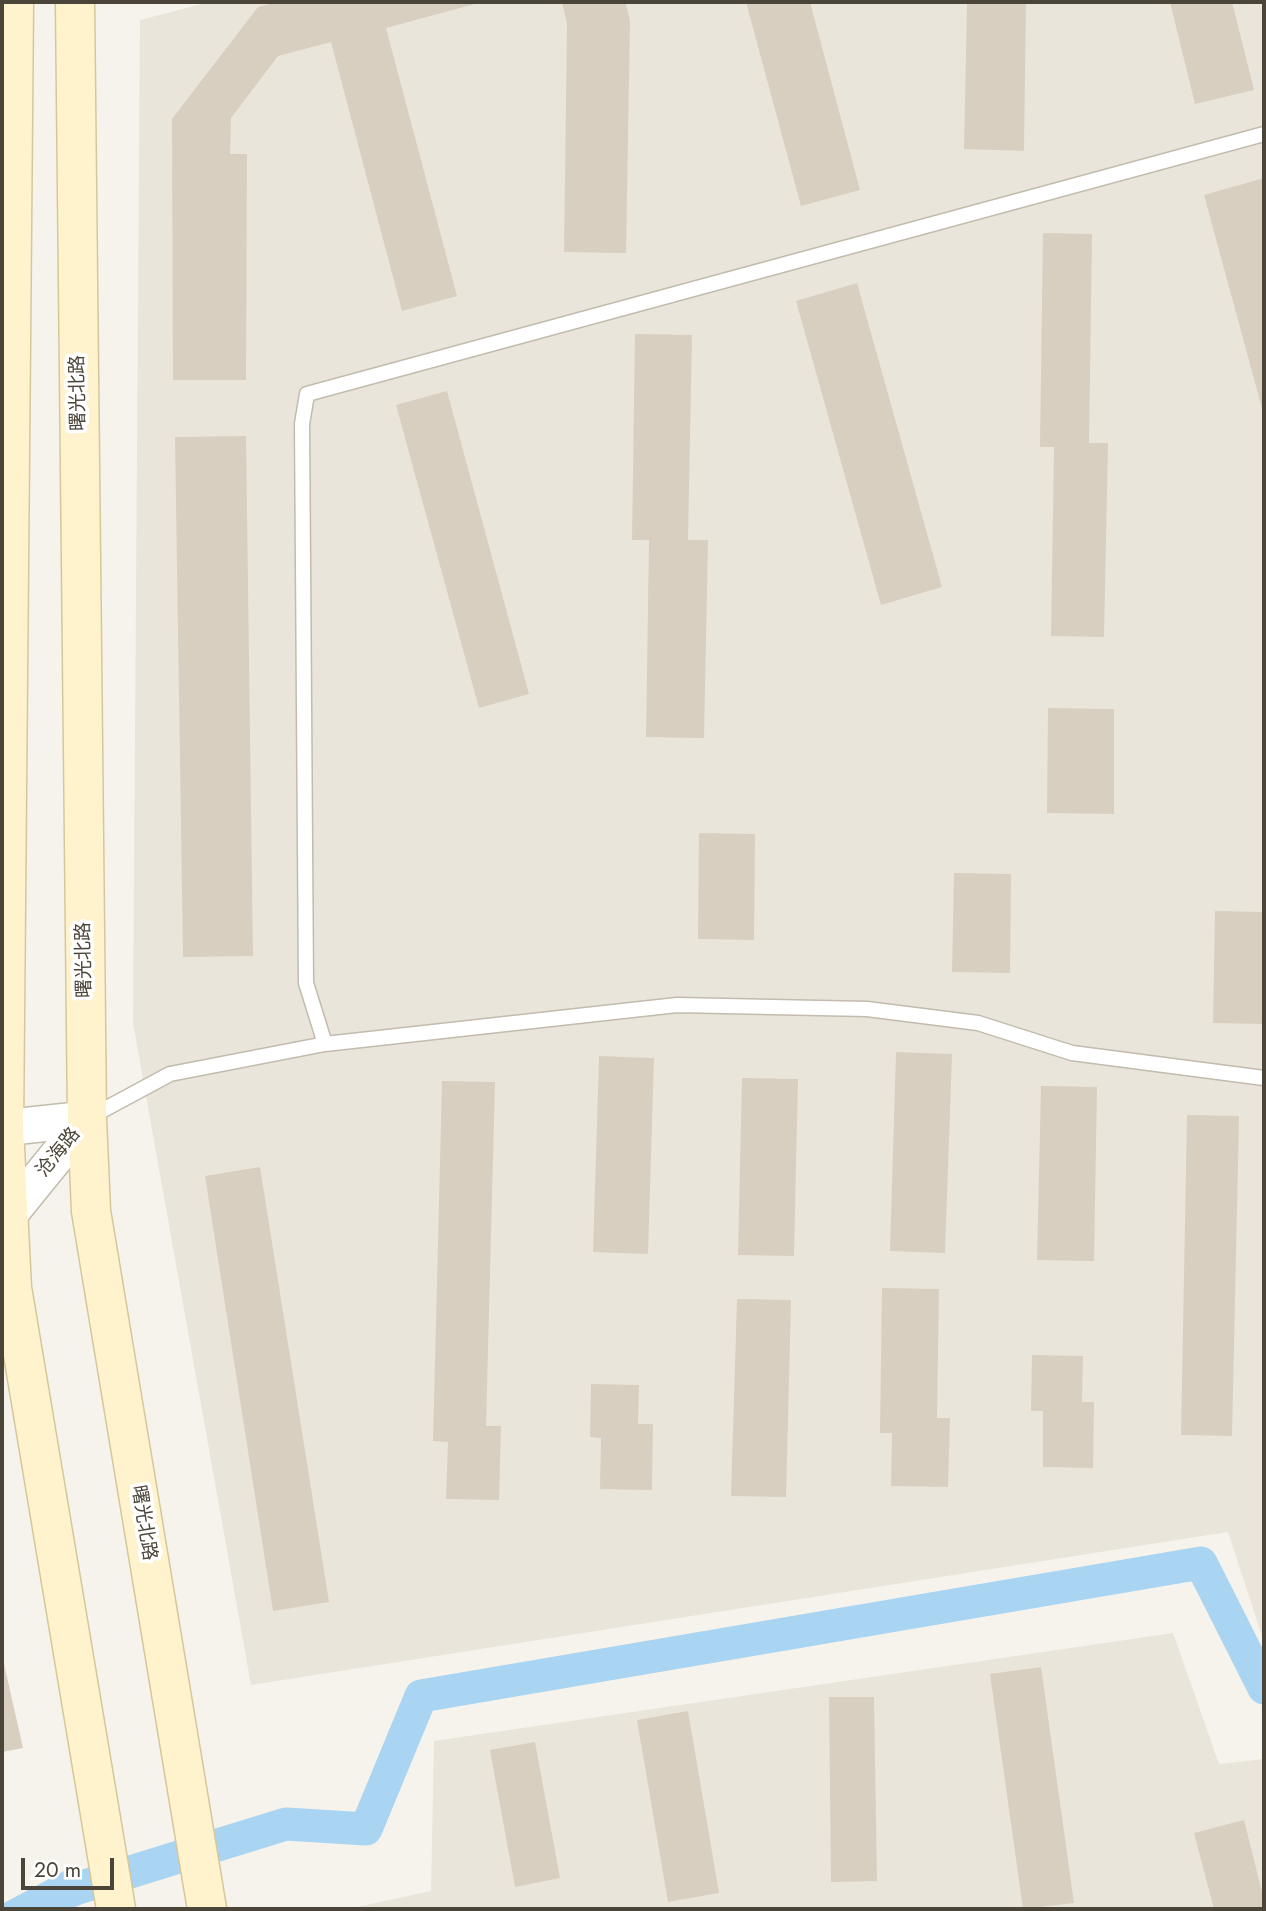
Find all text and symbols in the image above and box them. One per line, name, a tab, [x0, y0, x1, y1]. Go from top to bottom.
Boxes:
street label: 曙光北路	[67, 355, 91, 431]
street label: 曙光北路	[73, 922, 97, 998]
street label: 沧海路	[32, 1124, 86, 1182]
street label: 曙光北路	[126, 1484, 160, 1562]
scale bar	[24, 1844, 117, 1888]
text: 20 m	[34, 1855, 81, 1885]

